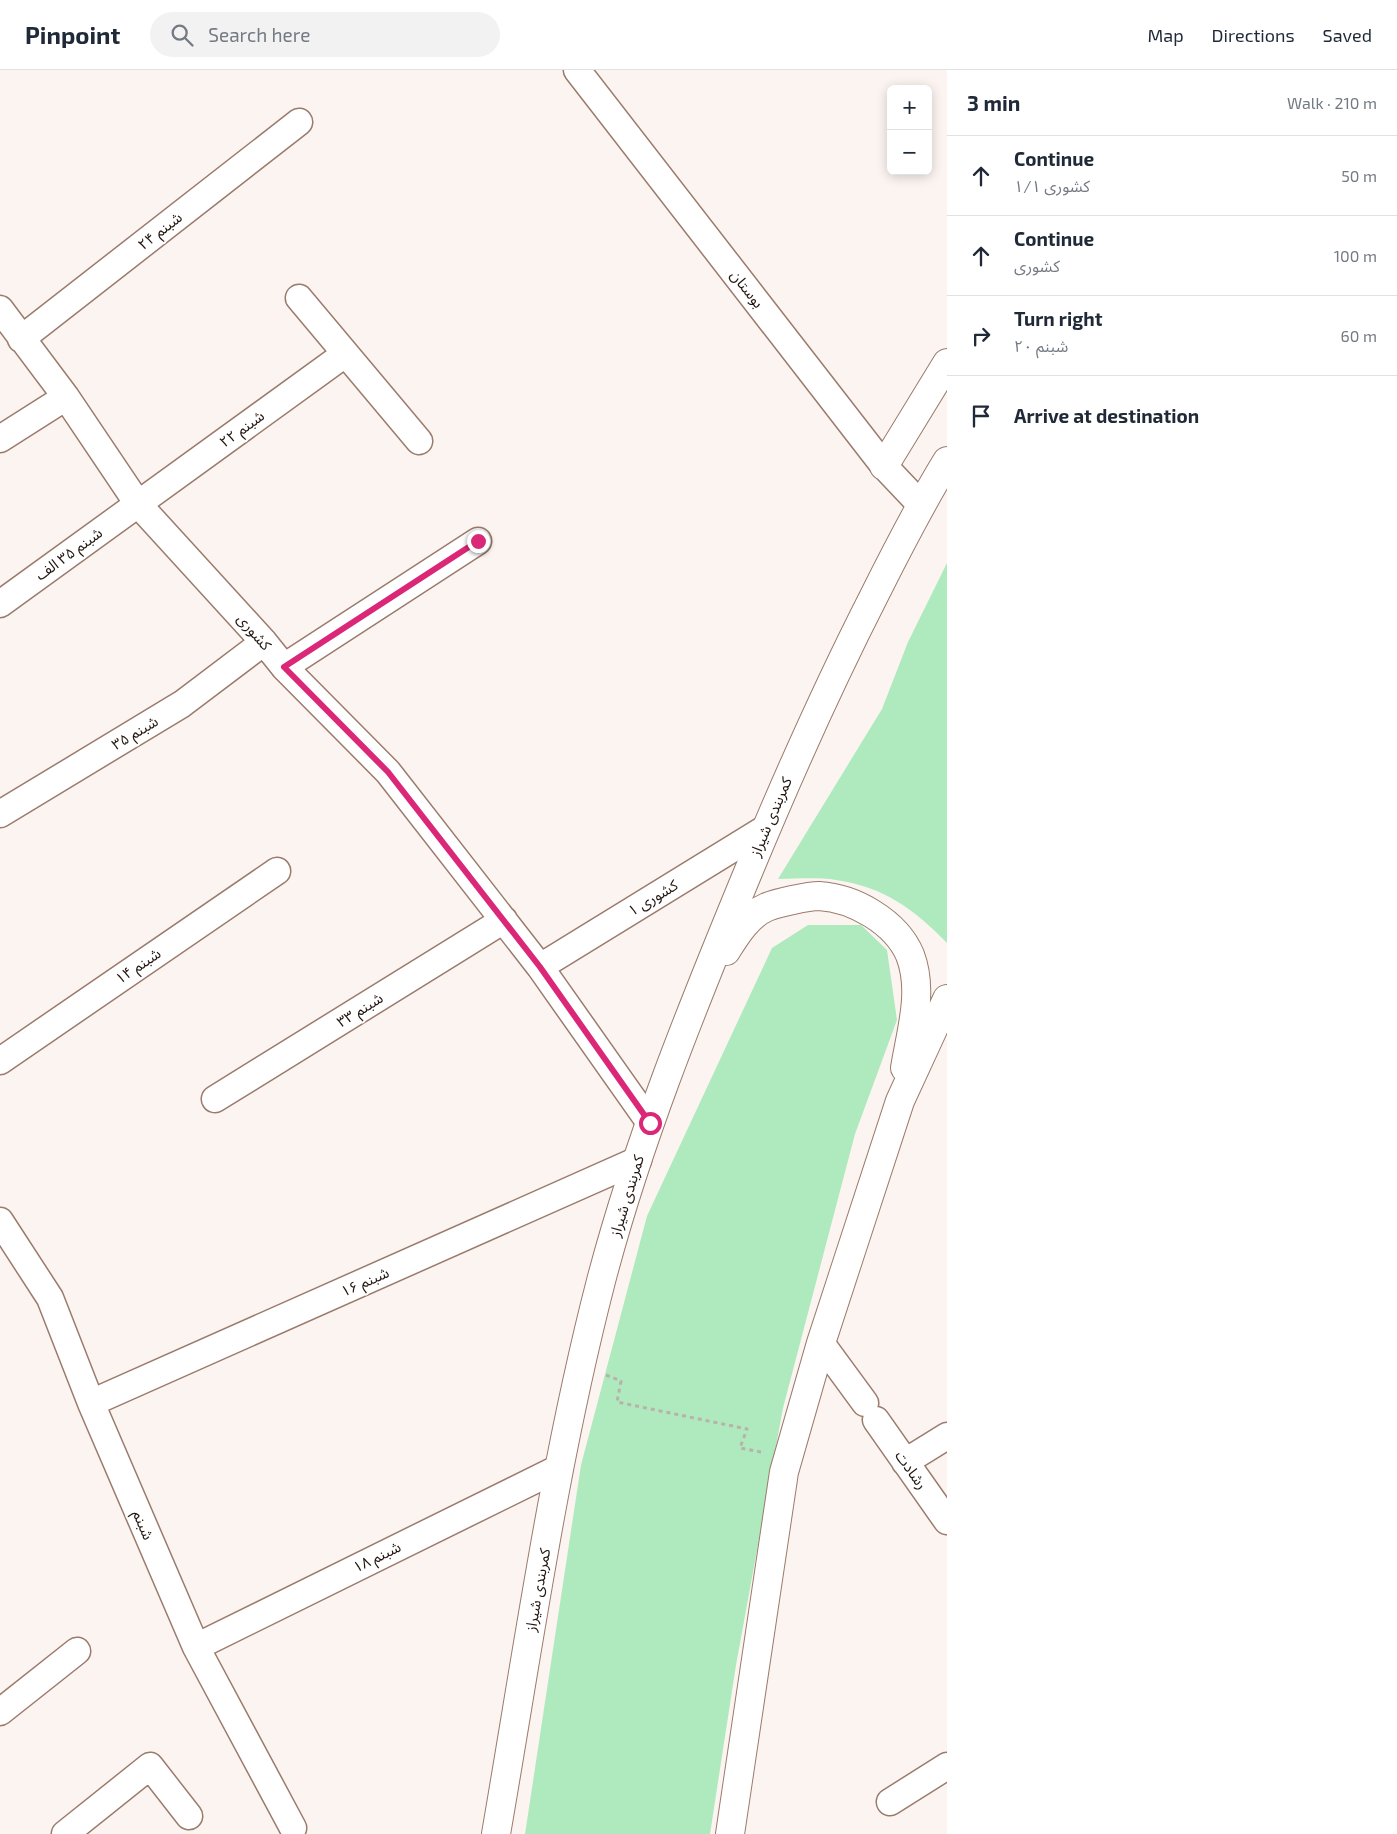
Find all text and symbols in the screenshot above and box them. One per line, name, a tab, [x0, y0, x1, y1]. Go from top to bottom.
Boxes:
search box	[150, 12, 500, 57]
text: Pinpoint	[25, 20, 120, 49]
icon: search	[168, 21, 196, 49]
text: Search here	[208, 23, 310, 46]
text: Map	[1147, 24, 1184, 46]
text: Directions	[1212, 24, 1295, 46]
text: Saved	[1323, 24, 1372, 46]
map controls	[887, 85, 932, 175]
button: +	[887, 85, 932, 130]
text: 3 min	[967, 90, 1020, 115]
text: Walk · 210 m	[1287, 93, 1377, 112]
button: −	[887, 130, 932, 175]
text: Continue	[1014, 147, 1094, 170]
icon: ahead	[967, 162, 995, 190]
text: 50 m	[1341, 166, 1377, 185]
text: ۱/۱ کشوری	[1014, 176, 1090, 195]
street label: ۲۴ شبنم	[134, 207, 187, 255]
text: Continue	[1014, 227, 1094, 250]
icon: ahead	[967, 242, 995, 270]
text: 100 m	[1334, 246, 1377, 265]
text: کشوری	[1014, 256, 1060, 275]
street label: بوستان	[727, 266, 768, 312]
text: Turn right	[1014, 307, 1102, 330]
icon: right	[967, 322, 995, 350]
text: 60 m	[1341, 326, 1377, 345]
text: ۲۰ شبنم	[1014, 336, 1068, 355]
icon: arrive	[967, 402, 995, 430]
text: Arrive at destination	[1014, 404, 1199, 427]
street label: ۲۲ شبنم	[215, 406, 269, 453]
street label: شبنم ۳۵ الف	[31, 523, 107, 586]
route end	[467, 530, 490, 553]
street label: کشوری	[233, 609, 276, 655]
street label: ۳۵ شبنم	[108, 711, 163, 756]
street label: کمربندی شیراز	[745, 774, 796, 860]
street label: ۱ کشوری	[624, 875, 682, 920]
street label: ۱۴ شبنم	[111, 943, 165, 989]
street label: ۳۳ شبنم	[333, 988, 388, 1033]
route start	[639, 1112, 662, 1135]
street label: کمربندی شیراز	[605, 1152, 648, 1240]
street label: ۱۶ شبنم	[338, 1262, 393, 1302]
street label: رشادت	[891, 1447, 932, 1493]
street label: شبنم	[127, 1507, 158, 1544]
street label: ۱۸ شبنم	[350, 1537, 405, 1578]
street label: کمربندی شیراز	[521, 1546, 554, 1634]

